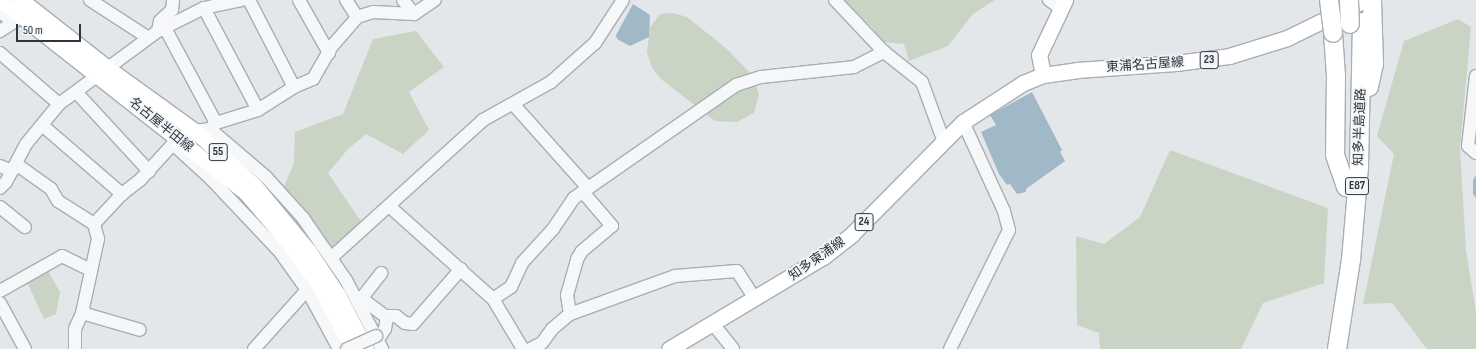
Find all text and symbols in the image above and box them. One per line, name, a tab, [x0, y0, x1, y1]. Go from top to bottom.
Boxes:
scale bar	[18, 16, 83, 42]
text: 50 m	[23, 23, 43, 38]
road number: 23	[1199, 50, 1219, 70]
street label: 東浦名古屋線	[1106, 54, 1184, 76]
street label: 知多半島道路	[1351, 88, 1369, 166]
street label: 名古屋半田線	[126, 94, 196, 156]
road number: 55	[208, 142, 228, 162]
road number: E87	[1344, 176, 1370, 196]
road number: 24	[854, 212, 874, 232]
street label: 知多東浦線	[786, 234, 848, 284]

